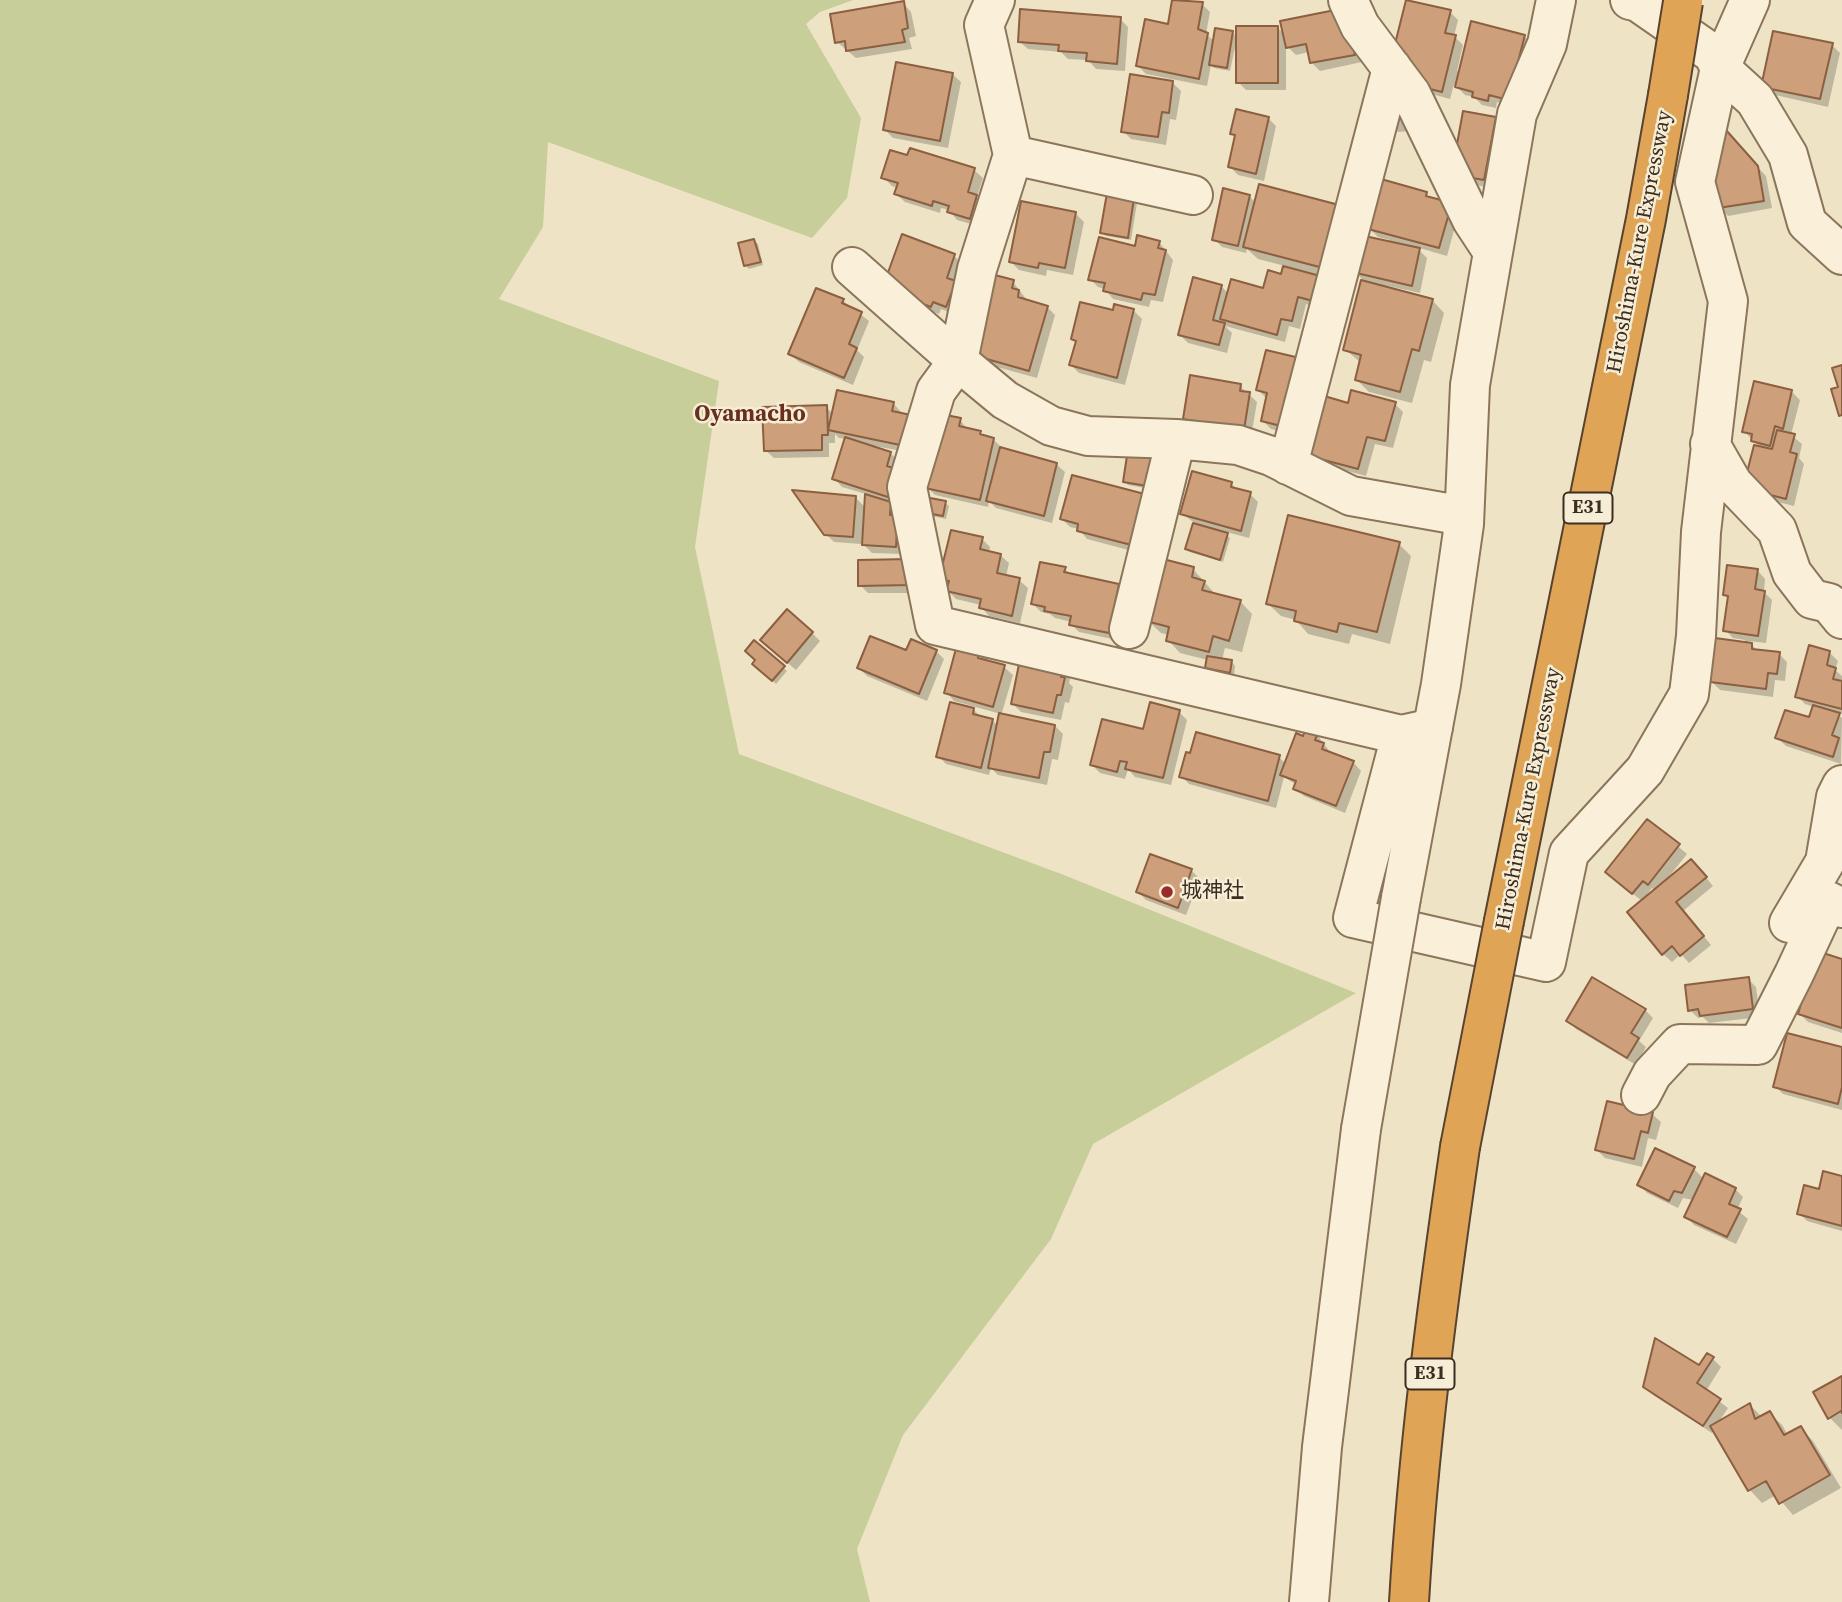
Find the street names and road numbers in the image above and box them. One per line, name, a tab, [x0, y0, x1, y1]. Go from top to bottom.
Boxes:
street label: Hiroshima-Kure Expressway	[1602, 109, 1678, 375]
road number: E31	[1564, 492, 1612, 524]
street label: Hiroshima-Kure Expressway	[1491, 666, 1567, 932]
road number: E31	[1406, 1358, 1454, 1390]

